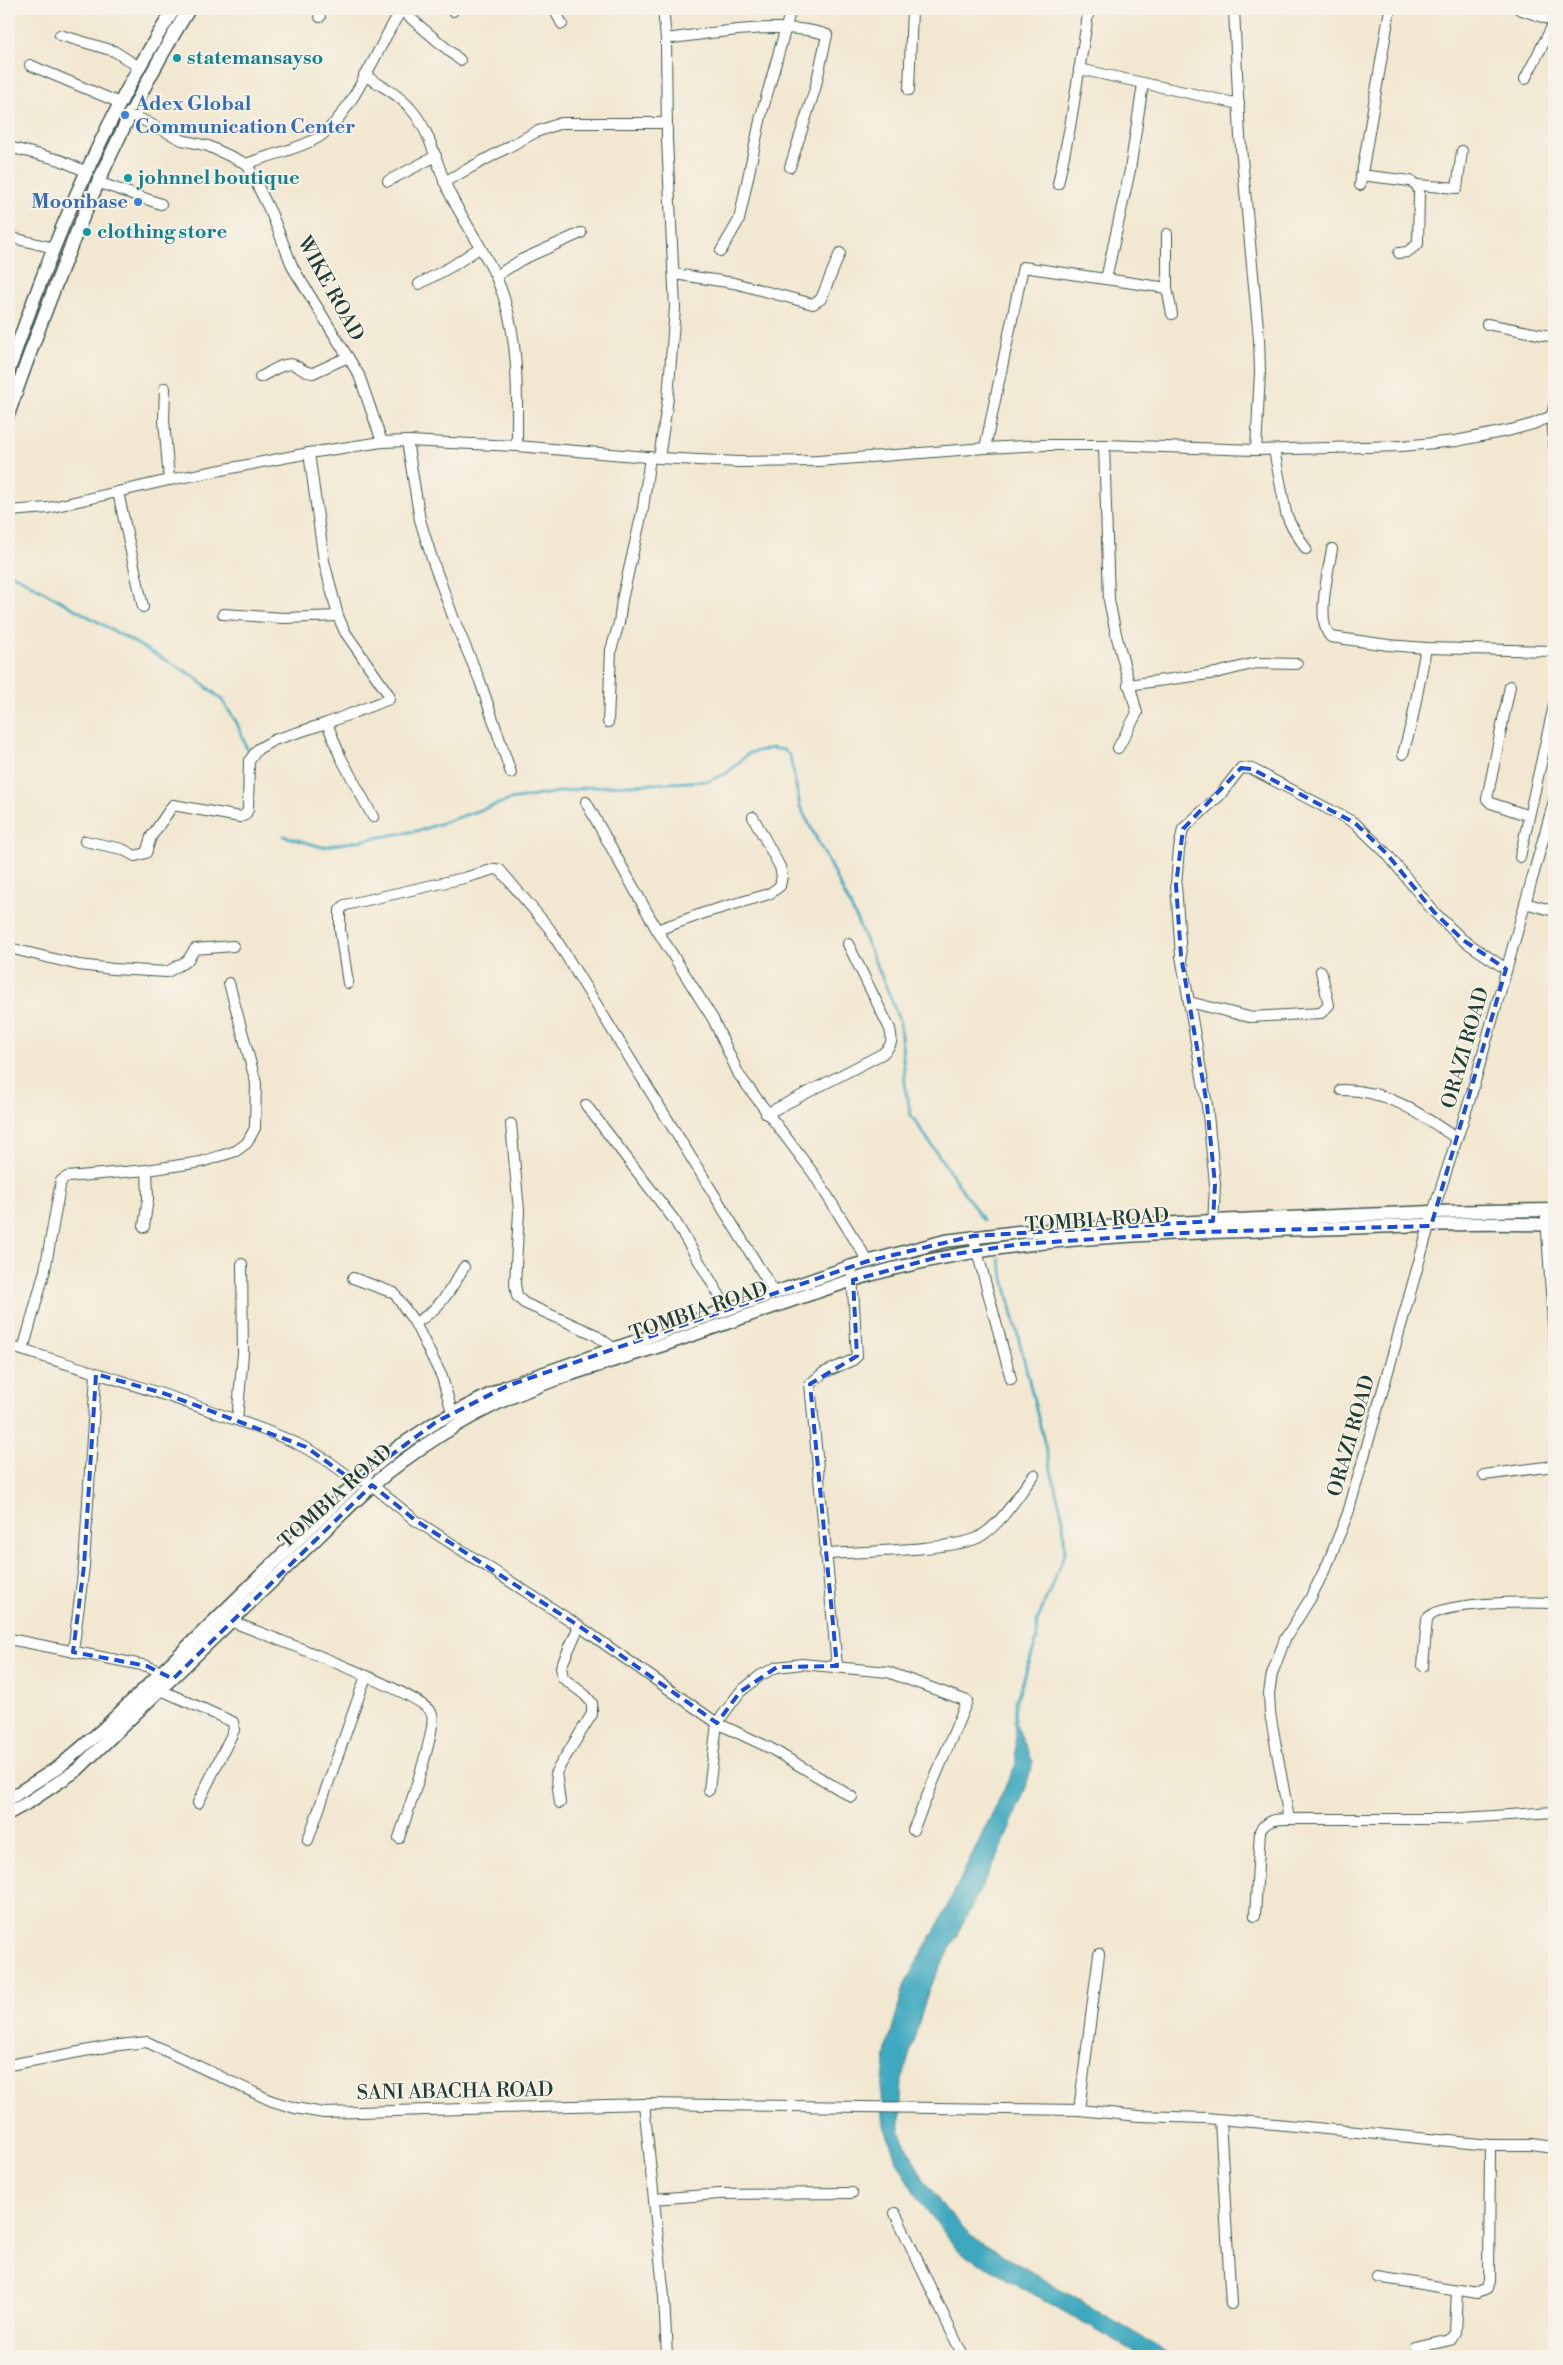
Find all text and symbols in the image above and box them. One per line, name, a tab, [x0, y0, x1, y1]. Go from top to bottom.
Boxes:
place label: statemansayso	[187, 46, 323, 71]
marker: statemansayso	[171, 52, 183, 64]
place label: Adex Global Communication Center	[134, 92, 355, 140]
marker: Adex Global Communication Center	[119, 109, 131, 121]
place label: johnnel boutique	[136, 166, 300, 191]
marker: johnnel boutique	[122, 172, 134, 184]
place label: Moonbase	[31, 190, 128, 215]
marker: Moonbase	[132, 196, 144, 208]
place label: clothing store	[97, 220, 227, 245]
marker: clothing store	[81, 226, 93, 238]
street label: WIKE ROAD	[291, 231, 369, 346]
street label: ORAZI ROAD	[1437, 984, 1495, 1112]
street label: TOMBIA ROAD	[1024, 1203, 1170, 1239]
street label: TOMBIA ROAD	[627, 1277, 771, 1347]
street label: ORAZI ROAD	[1323, 1372, 1381, 1500]
street label: TOMBIA ROAD	[274, 1439, 398, 1555]
street label: SANI ABACHA ROAD	[356, 2078, 554, 2106]

